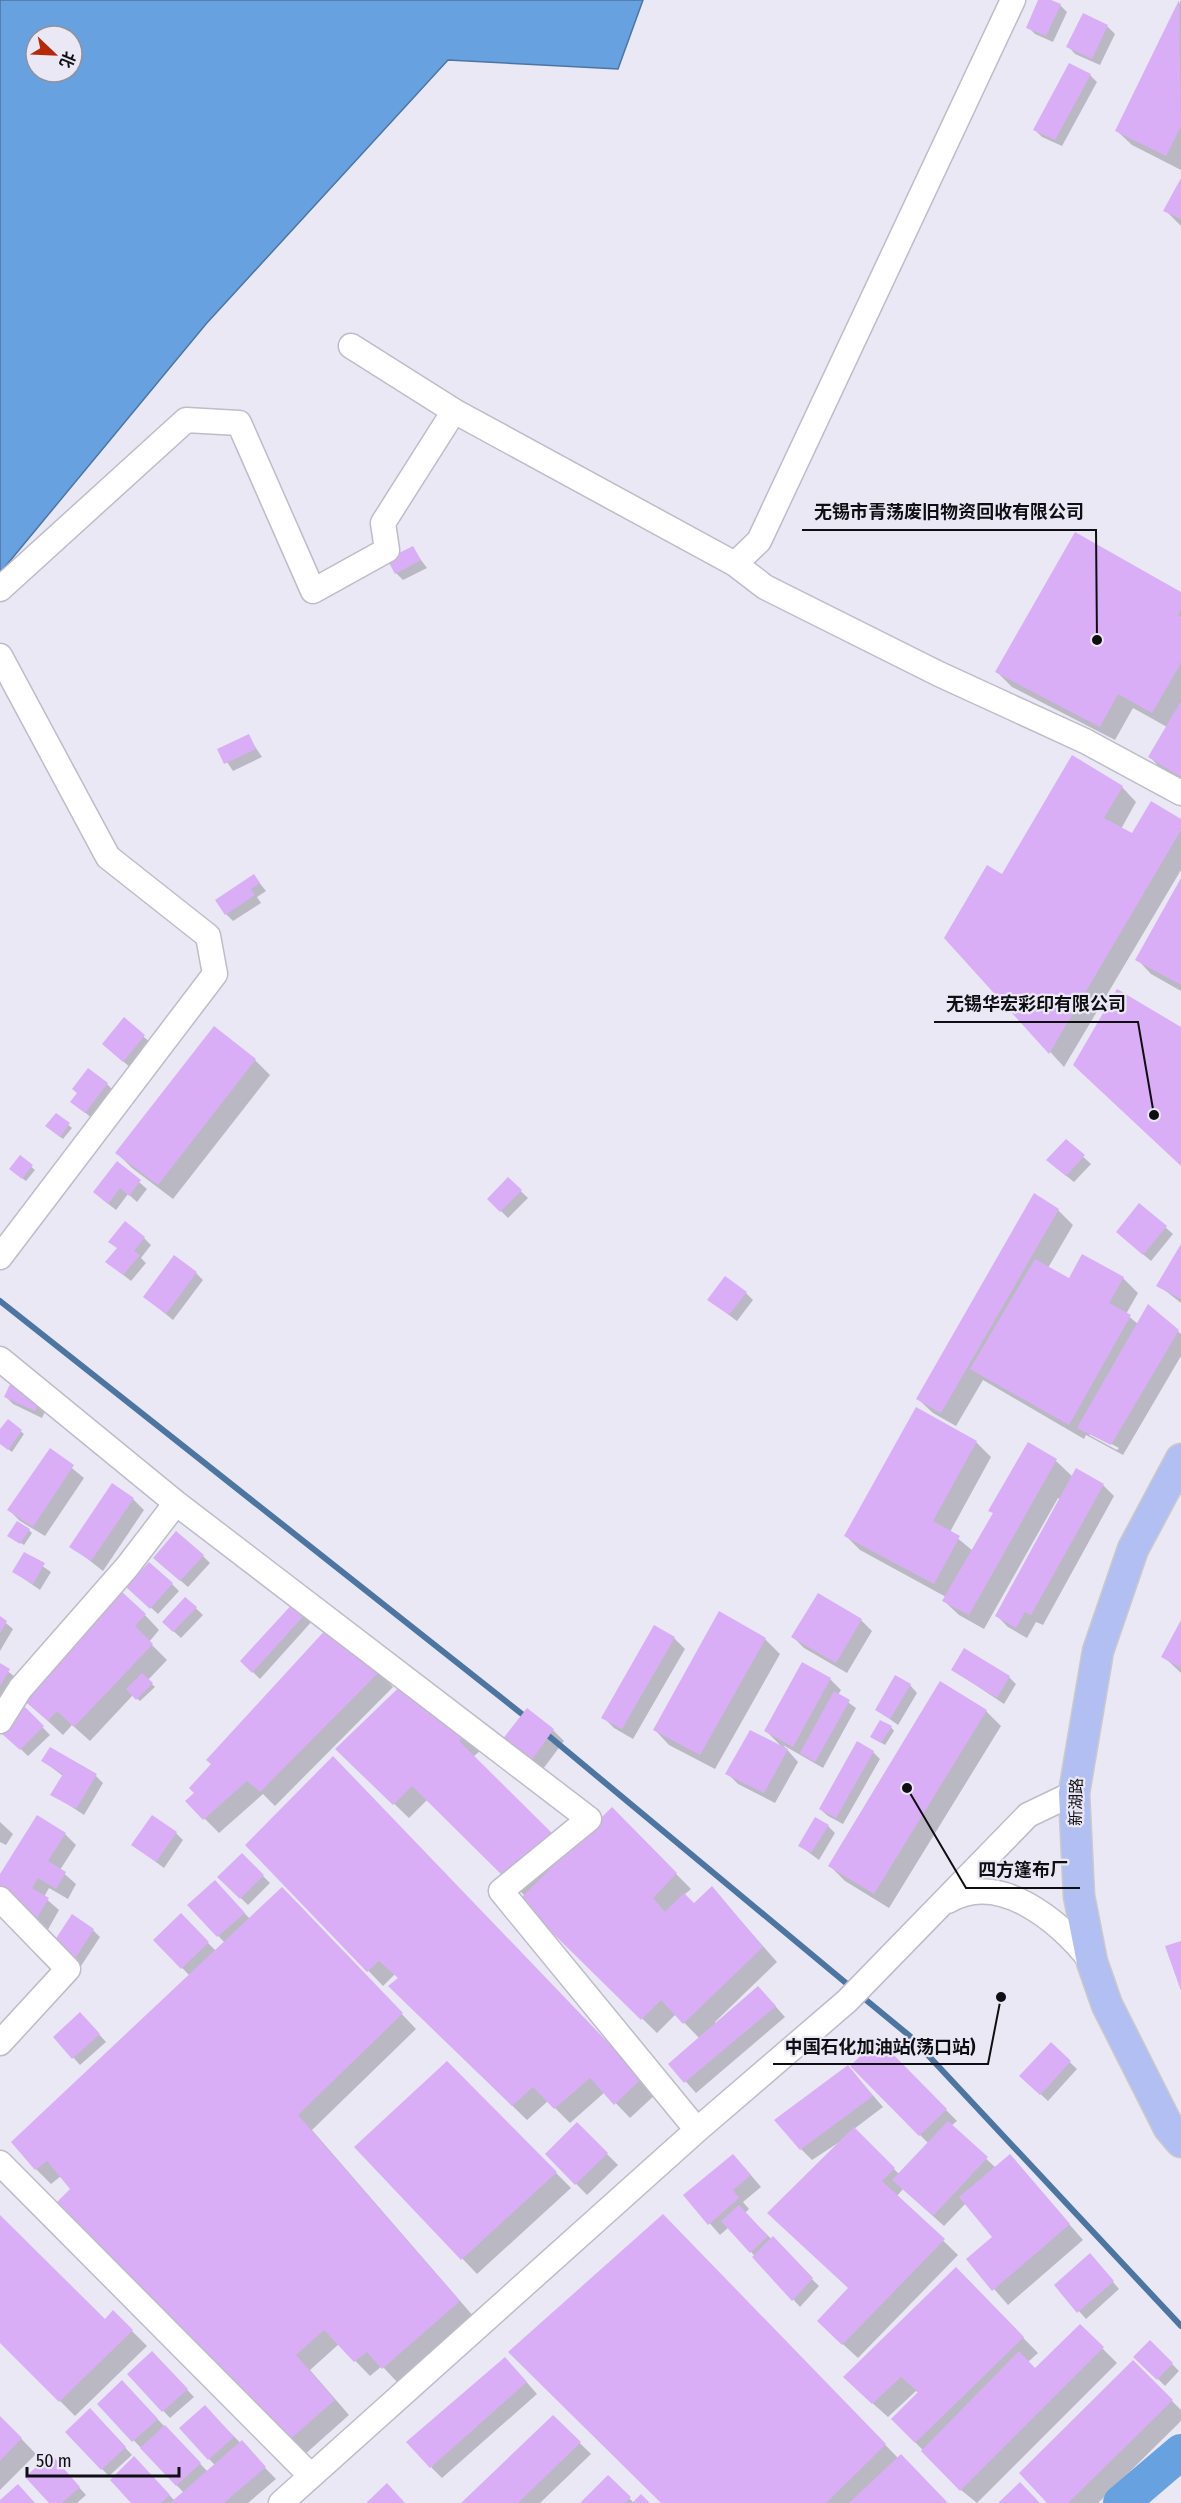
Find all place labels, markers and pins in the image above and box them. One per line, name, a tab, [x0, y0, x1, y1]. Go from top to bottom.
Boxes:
callout: 无锡市青荡废旧物资回收有限公司	[802, 494, 1096, 530]
callout: 无锡华宏彩印有限公司	[934, 986, 1138, 1022]
callout: 四方篷布厂	[966, 1852, 1080, 1888]
callout: 中国石化加油站(荡口站)	[773, 2028, 988, 2064]

